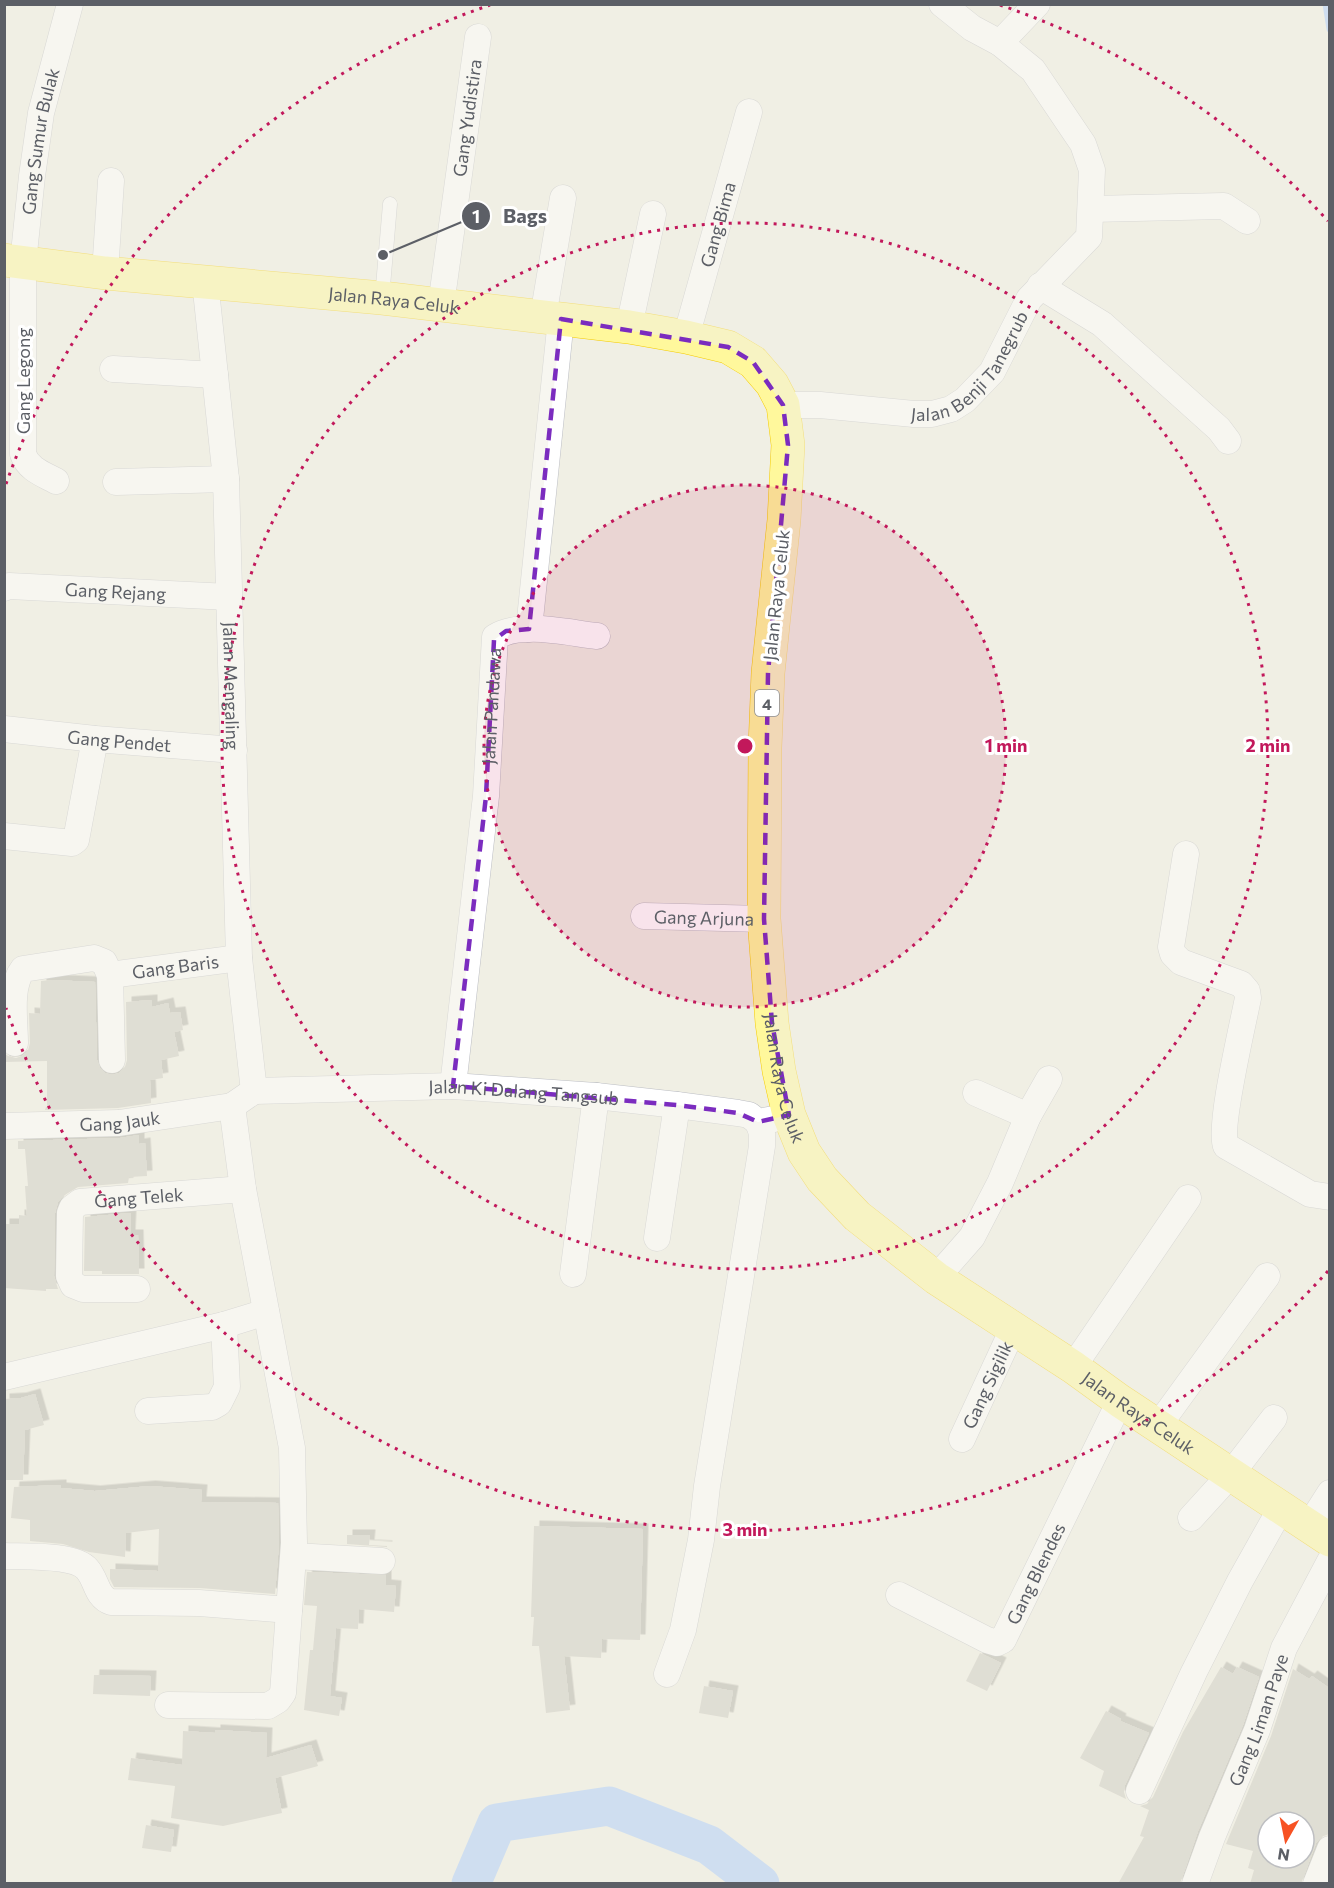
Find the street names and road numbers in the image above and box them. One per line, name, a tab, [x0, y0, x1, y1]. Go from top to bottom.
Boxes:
street label: Gang Yudistira	[448, 58, 486, 178]
street label: Gang Sumur Bulak	[17, 65, 64, 216]
street label: Gang Bima	[695, 179, 740, 269]
street label: Jalan Raya Celuk	[327, 282, 461, 318]
street label: Jalan Benji Tanegrub	[910, 307, 1032, 425]
street label: Gang Legong	[12, 328, 34, 434]
street label: Jalan Raya Celuk	[758, 528, 794, 662]
street label: Gang Rejang	[64, 578, 167, 605]
street label: Jalan Mengaling	[219, 622, 244, 750]
street label: Jalan Pandawa	[477, 647, 505, 765]
road number: 4	[755, 690, 779, 716]
street label: Gang Pendet	[66, 725, 172, 756]
street label: Gang Arjuna	[654, 905, 754, 930]
street label: Gang Baris	[131, 950, 220, 983]
street label: Jalan Raya Celuk	[760, 1013, 810, 1146]
street label: Jalan Ki Dalang Tangsub	[428, 1075, 620, 1109]
street label: Gang Jauk	[79, 1106, 162, 1135]
street label: Gang Telek	[93, 1183, 185, 1212]
street label: Gang Sigilik	[957, 1337, 1017, 1432]
street label: Jalan Raya Celuk	[1078, 1366, 1200, 1459]
street label: Gang Blendes	[1001, 1519, 1070, 1628]
street label: Gang Liman Paye	[1224, 1651, 1292, 1789]

